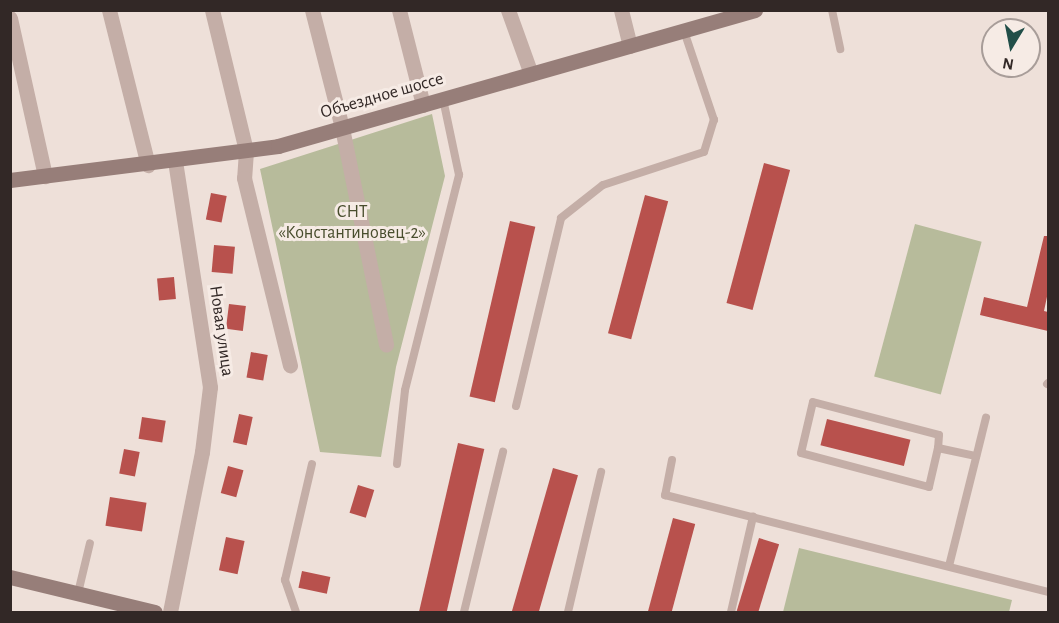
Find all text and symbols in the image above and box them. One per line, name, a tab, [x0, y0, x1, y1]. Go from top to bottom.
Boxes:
north arrow	[981, 18, 1041, 78]
text: N	[1001, 55, 1015, 73]
street label: Объездное шоссе	[318, 68, 446, 124]
park label: СНТ «Константиновец-2»	[278, 202, 426, 244]
street label: Новая улица	[204, 284, 238, 378]

